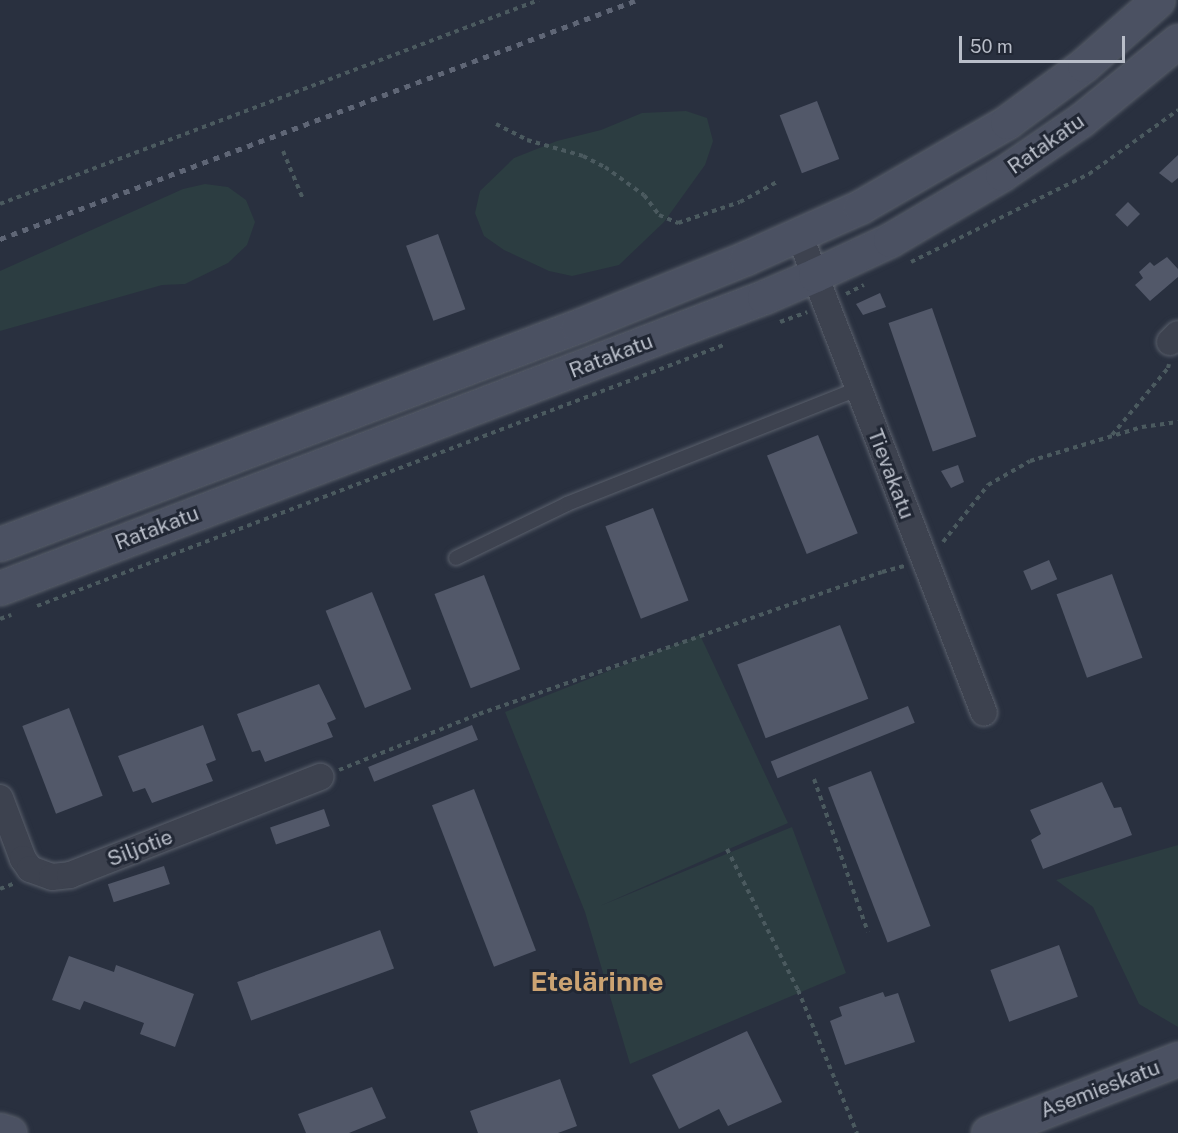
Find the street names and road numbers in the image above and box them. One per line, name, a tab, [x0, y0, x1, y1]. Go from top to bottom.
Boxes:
street label: Ratakatu	[1003, 109, 1089, 179]
street label: Ratakatu	[566, 329, 656, 383]
street label: Tievakatu	[862, 426, 920, 522]
street label: Ratakatu	[112, 501, 202, 555]
street label: Siljotie	[104, 824, 176, 872]
street label: Asemieskatu	[1037, 1055, 1163, 1123]

